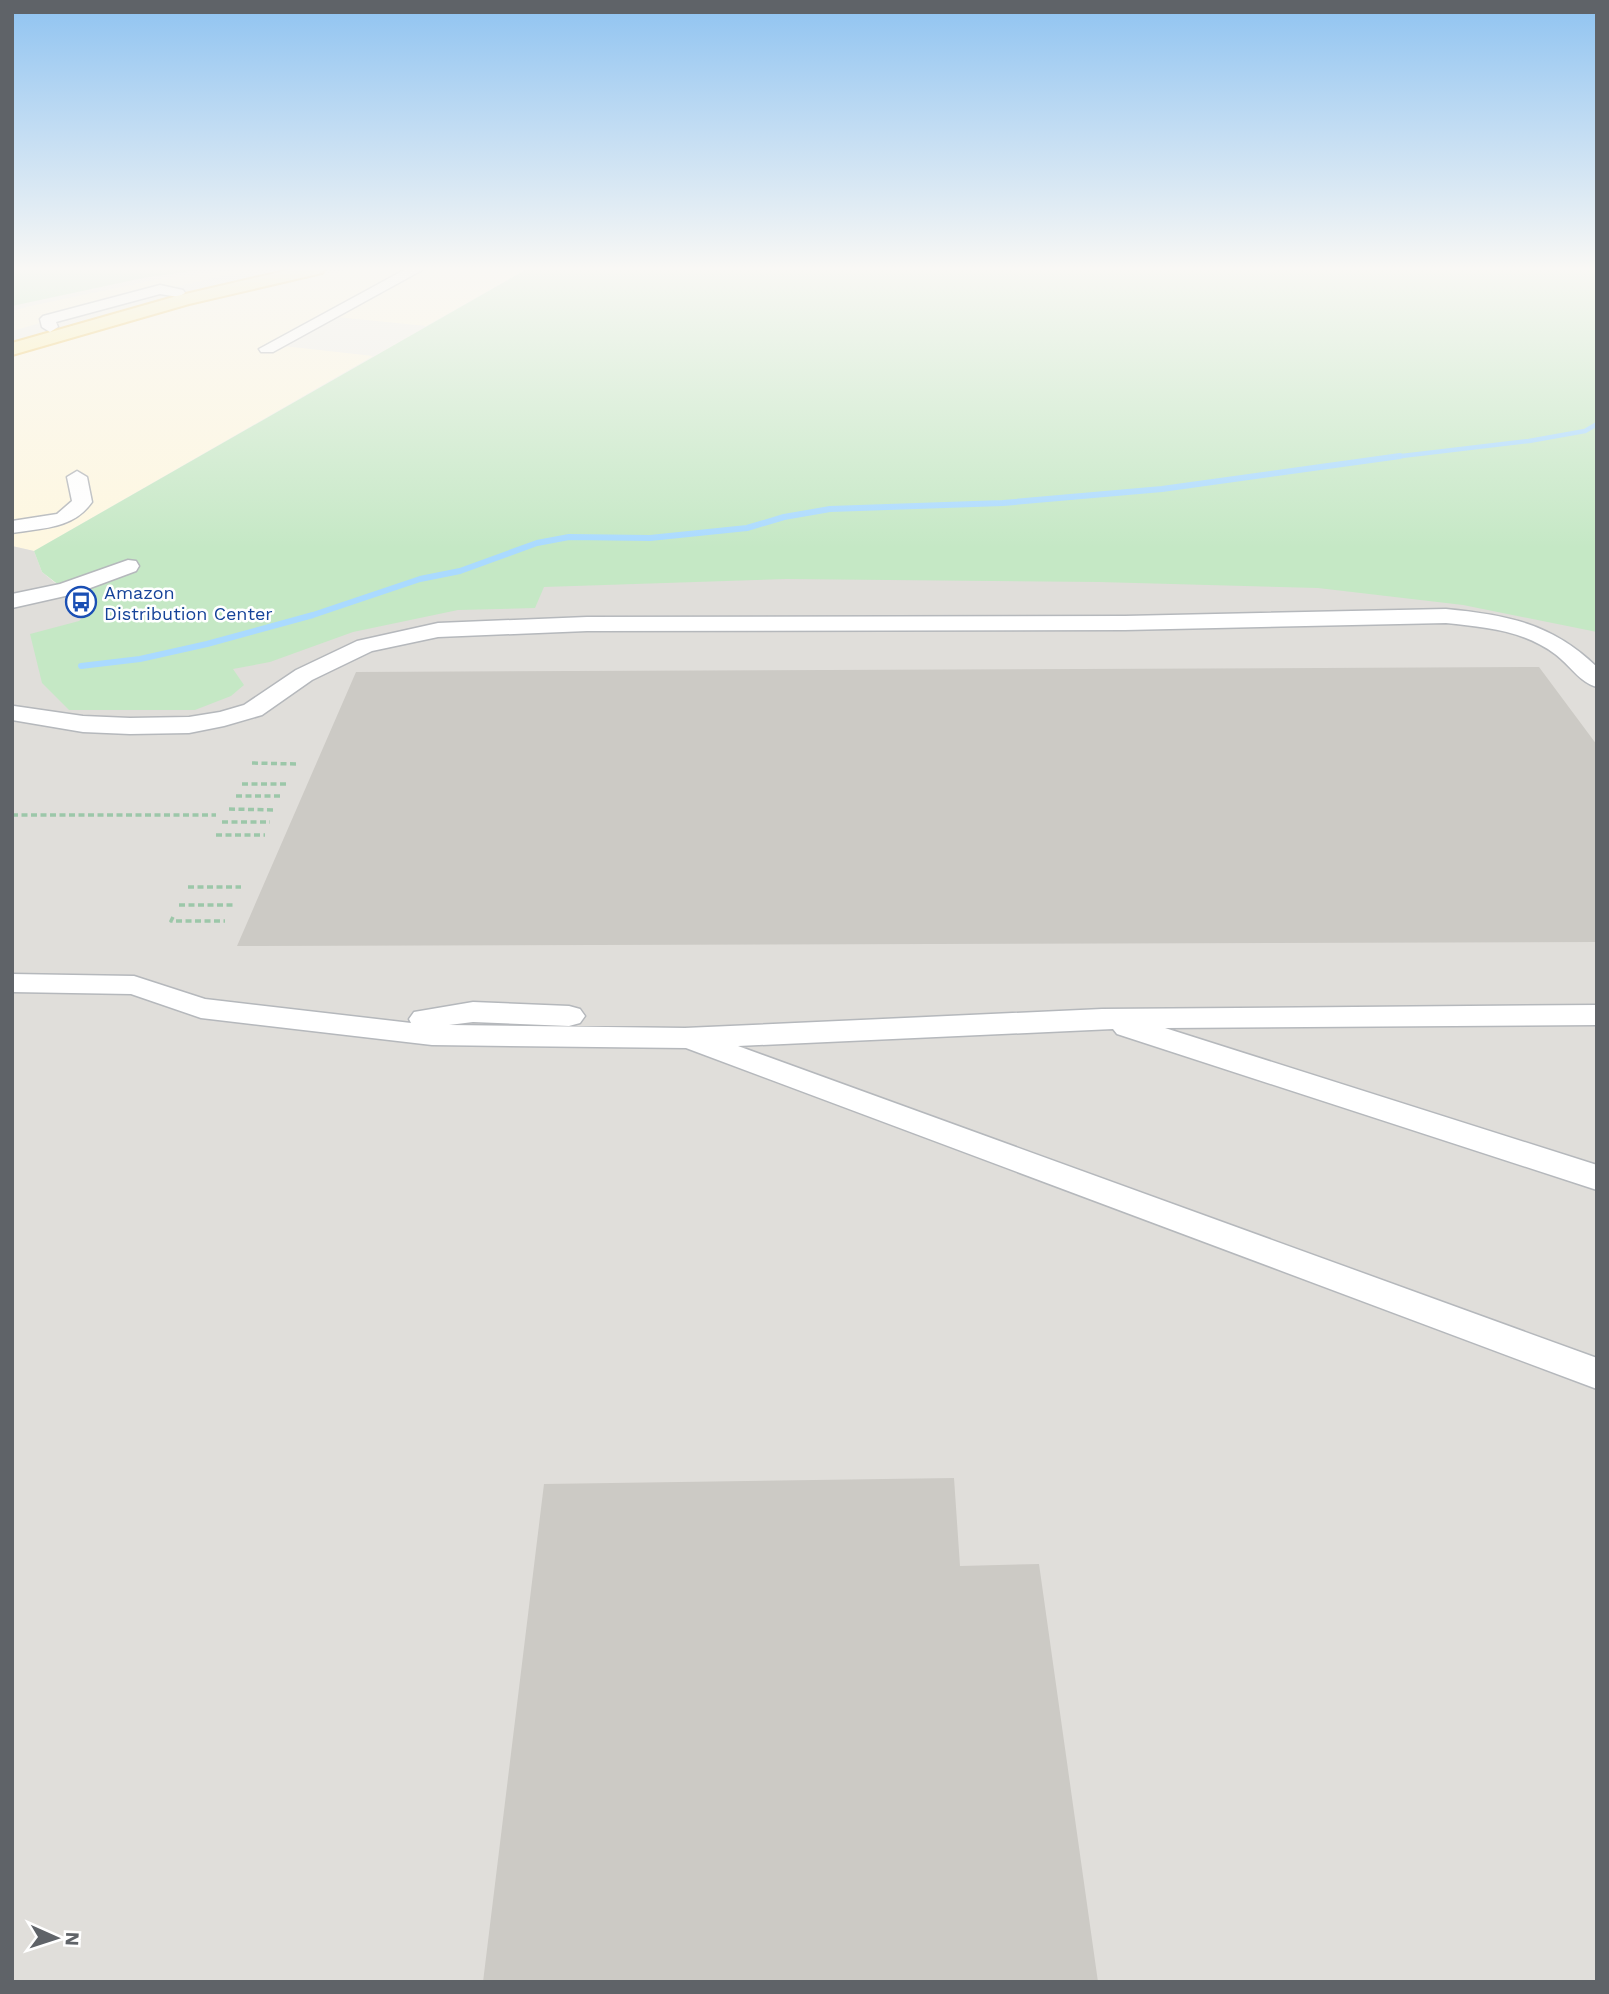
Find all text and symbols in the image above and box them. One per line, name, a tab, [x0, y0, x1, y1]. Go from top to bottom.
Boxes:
place label: Amazon Distribution Center	[104, 582, 273, 624]
bus stop icon: Amazon Distribution Center	[64, 585, 98, 619]
north arrow	[21, 1903, 91, 1973]
text: N	[61, 1931, 84, 1947]

